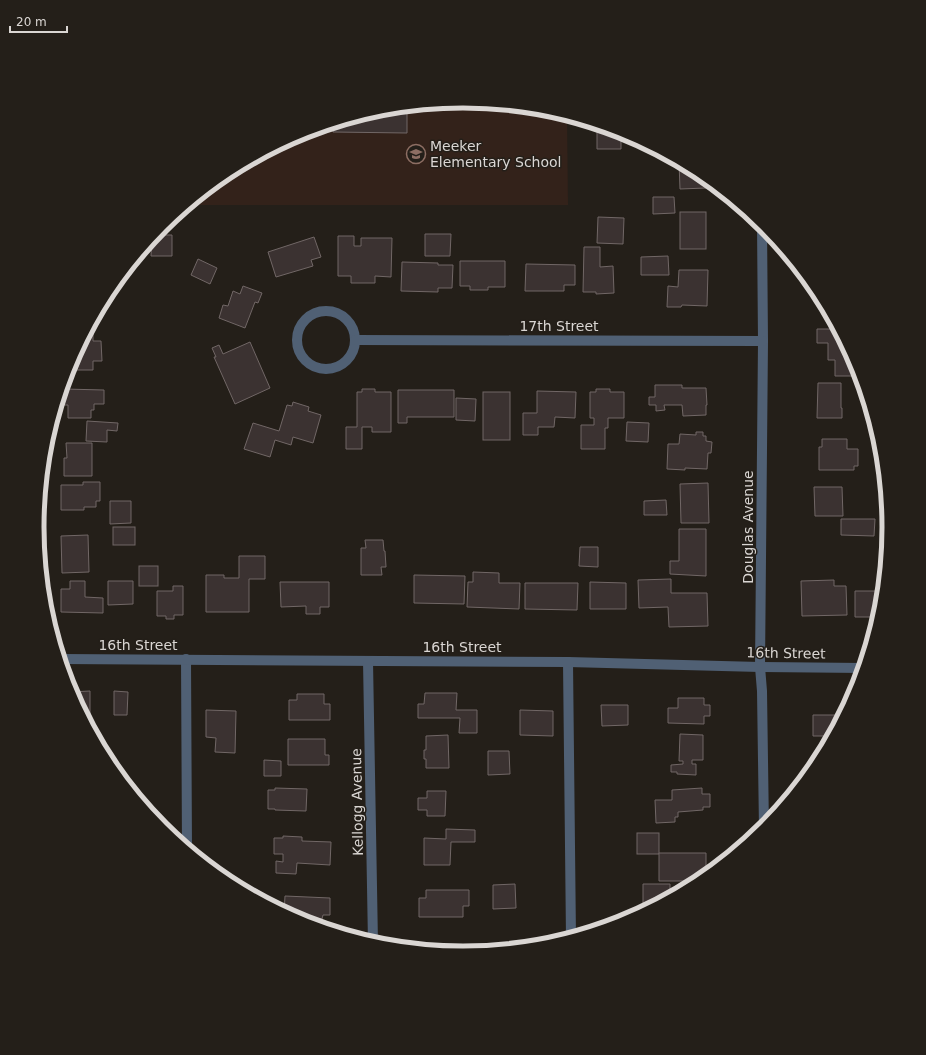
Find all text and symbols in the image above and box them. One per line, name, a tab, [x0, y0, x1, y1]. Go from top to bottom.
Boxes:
scale bar	[10, 8, 67, 34]
text: 20 m	[16, 15, 47, 29]
place label: Meeker Elementary School	[430, 138, 562, 170]
school or university icon: Meeker Elementary School	[405, 143, 427, 165]
street label: 17th Street	[519, 318, 599, 334]
street label: Douglas Avenue	[740, 470, 756, 584]
street label: 16th Street	[98, 637, 178, 653]
street label: 16th Street	[422, 639, 502, 655]
street label: 16th Street	[746, 644, 826, 662]
street label: Kellogg Avenue	[348, 748, 366, 856]

